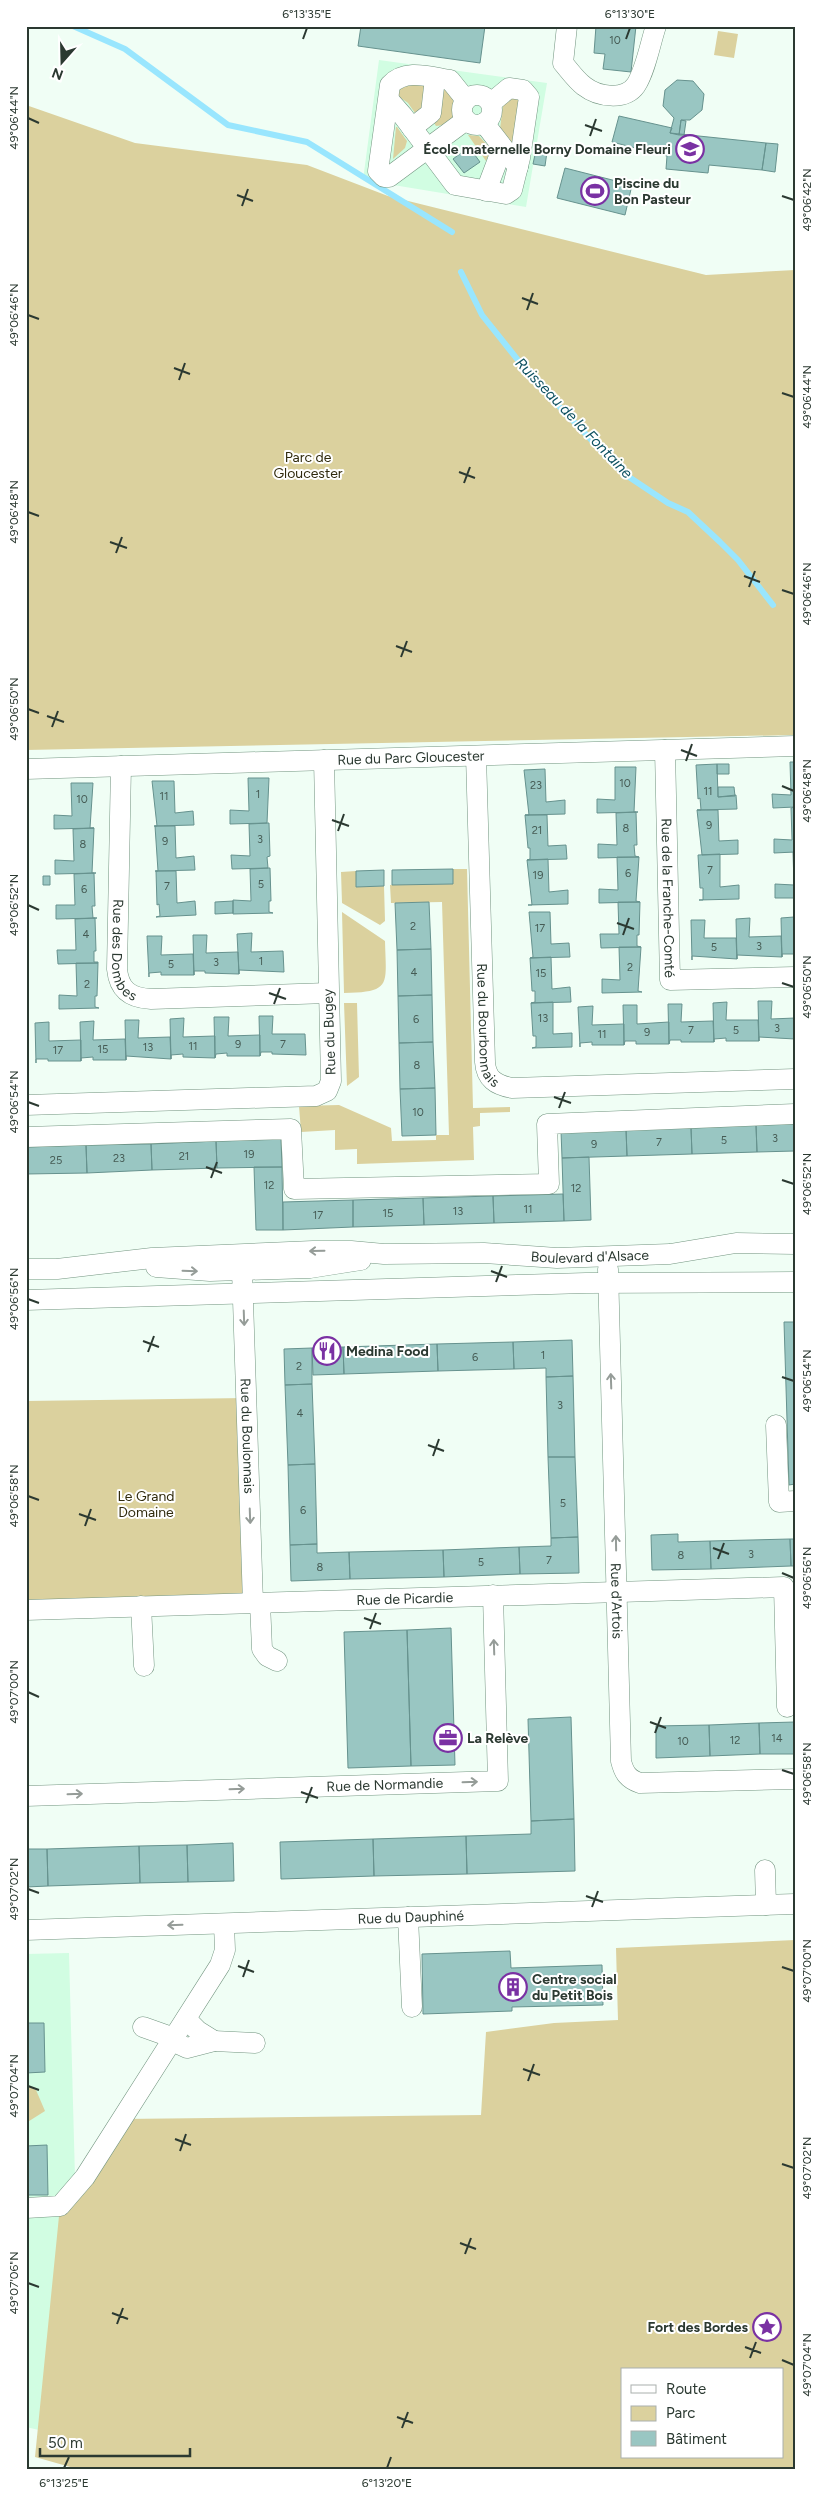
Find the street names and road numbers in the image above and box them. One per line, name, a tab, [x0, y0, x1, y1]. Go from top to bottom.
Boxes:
street label: Rue du Parc Gloucester	[337, 747, 485, 769]
street label: Rue de la Franche-Comté	[657, 818, 678, 978]
street label: Rue des Dombes	[108, 899, 139, 1005]
street label: Rue du Bourbonnais	[473, 963, 502, 1091]
street label: Rue du Bugey	[319, 988, 340, 1076]
street label: Boulevard d'Alsace	[530, 1247, 650, 1267]
street label: Rue du Boulonnais	[237, 1378, 257, 1494]
street label: Rue d'Artois	[607, 1563, 626, 1639]
street label: Rue de Picardie	[356, 1589, 454, 1609]
street label: Rue de Normandie	[326, 1775, 444, 1795]
street label: Rue du Dauphiné	[357, 1907, 465, 1928]

